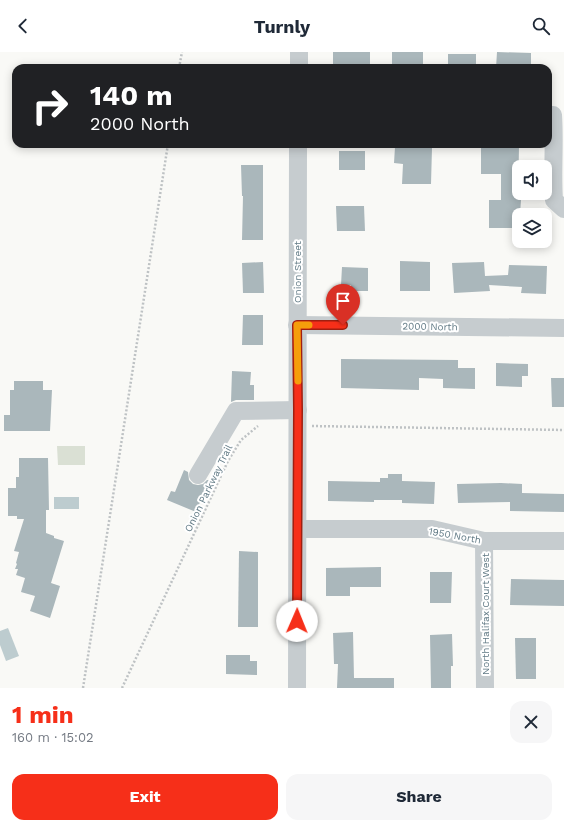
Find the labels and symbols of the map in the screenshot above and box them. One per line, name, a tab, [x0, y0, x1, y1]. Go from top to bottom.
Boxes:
street label: Onion Street	[292, 240, 303, 303]
pin	[326, 284, 360, 325]
street label: 2000 North	[402, 321, 458, 332]
street label: Onion Parkway Trail	[183, 443, 234, 534]
street label: 1950 North	[428, 525, 482, 546]
street label: North Halifax Court West	[480, 552, 491, 675]
position arrow	[276, 600, 318, 642]

